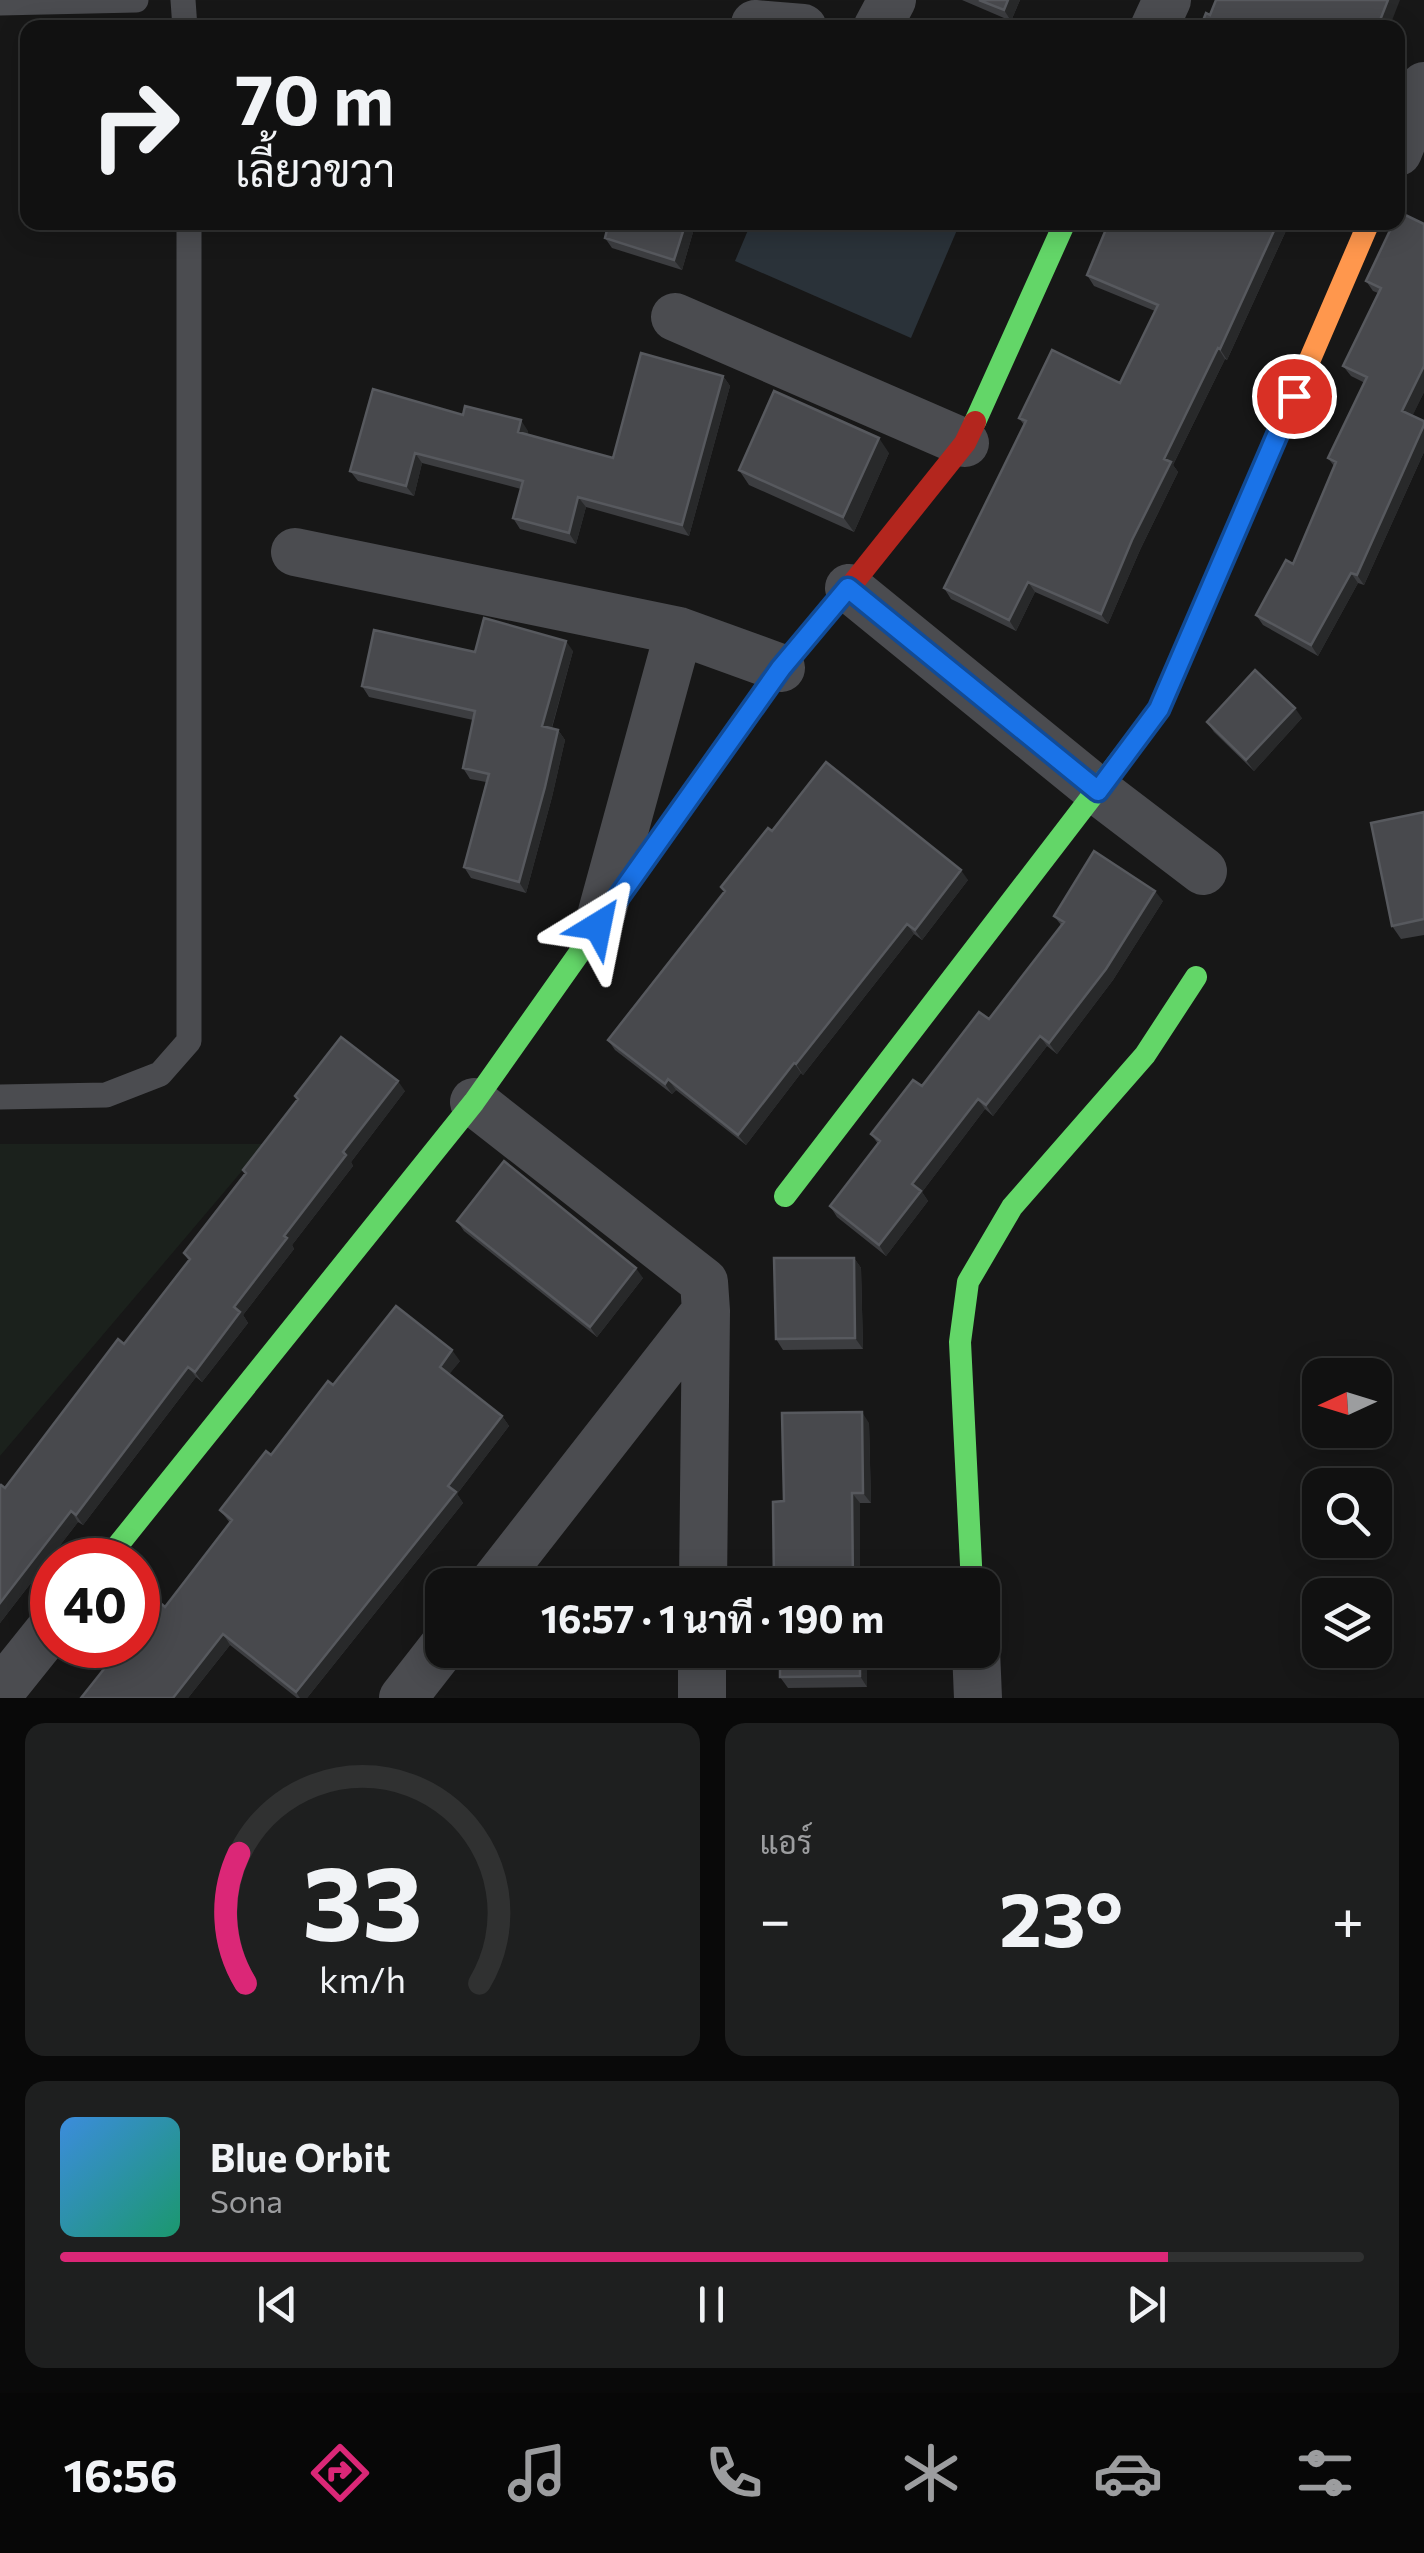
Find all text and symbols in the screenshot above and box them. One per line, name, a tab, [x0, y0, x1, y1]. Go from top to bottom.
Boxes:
text: 70 m	[235, 54, 394, 139]
icon: right	[70, 60, 200, 190]
text: เลี้ยวขวา	[235, 141, 395, 196]
pin	[1252, 354, 1337, 439]
icon: arrive	[1267, 369, 1322, 424]
position arrow	[546, 874, 650, 978]
north arrow	[1302, 1358, 1392, 1448]
map controls	[1302, 1358, 1392, 1668]
button: search	[1302, 1468, 1392, 1558]
speed limit sign: 40	[30, 1538, 160, 1668]
button: layers	[1302, 1578, 1392, 1668]
text: 16:57 · 1 นาที · 190 m	[541, 1594, 884, 1641]
text: แอร์	[760, 1821, 812, 1861]
text: 33	[302, 1835, 423, 1962]
text: 23°	[999, 1871, 1123, 1962]
text: −	[760, 1884, 791, 1951]
text: +	[1332, 1884, 1364, 1951]
text: km/h	[319, 1957, 406, 2000]
text: Blue Orbit	[210, 2133, 390, 2180]
text: Sona	[210, 2180, 283, 2220]
icon: previous	[250, 2277, 305, 2332]
icon: pause	[684, 2277, 739, 2332]
icon: next	[1119, 2277, 1174, 2332]
icon: directions	[305, 2438, 375, 2508]
icon: music	[502, 2438, 572, 2508]
icon: phone	[699, 2438, 769, 2508]
icon: climate	[896, 2438, 966, 2508]
icon: car	[1093, 2438, 1163, 2508]
icon: filters	[1290, 2438, 1360, 2508]
text: 16:56	[64, 2446, 178, 2501]

